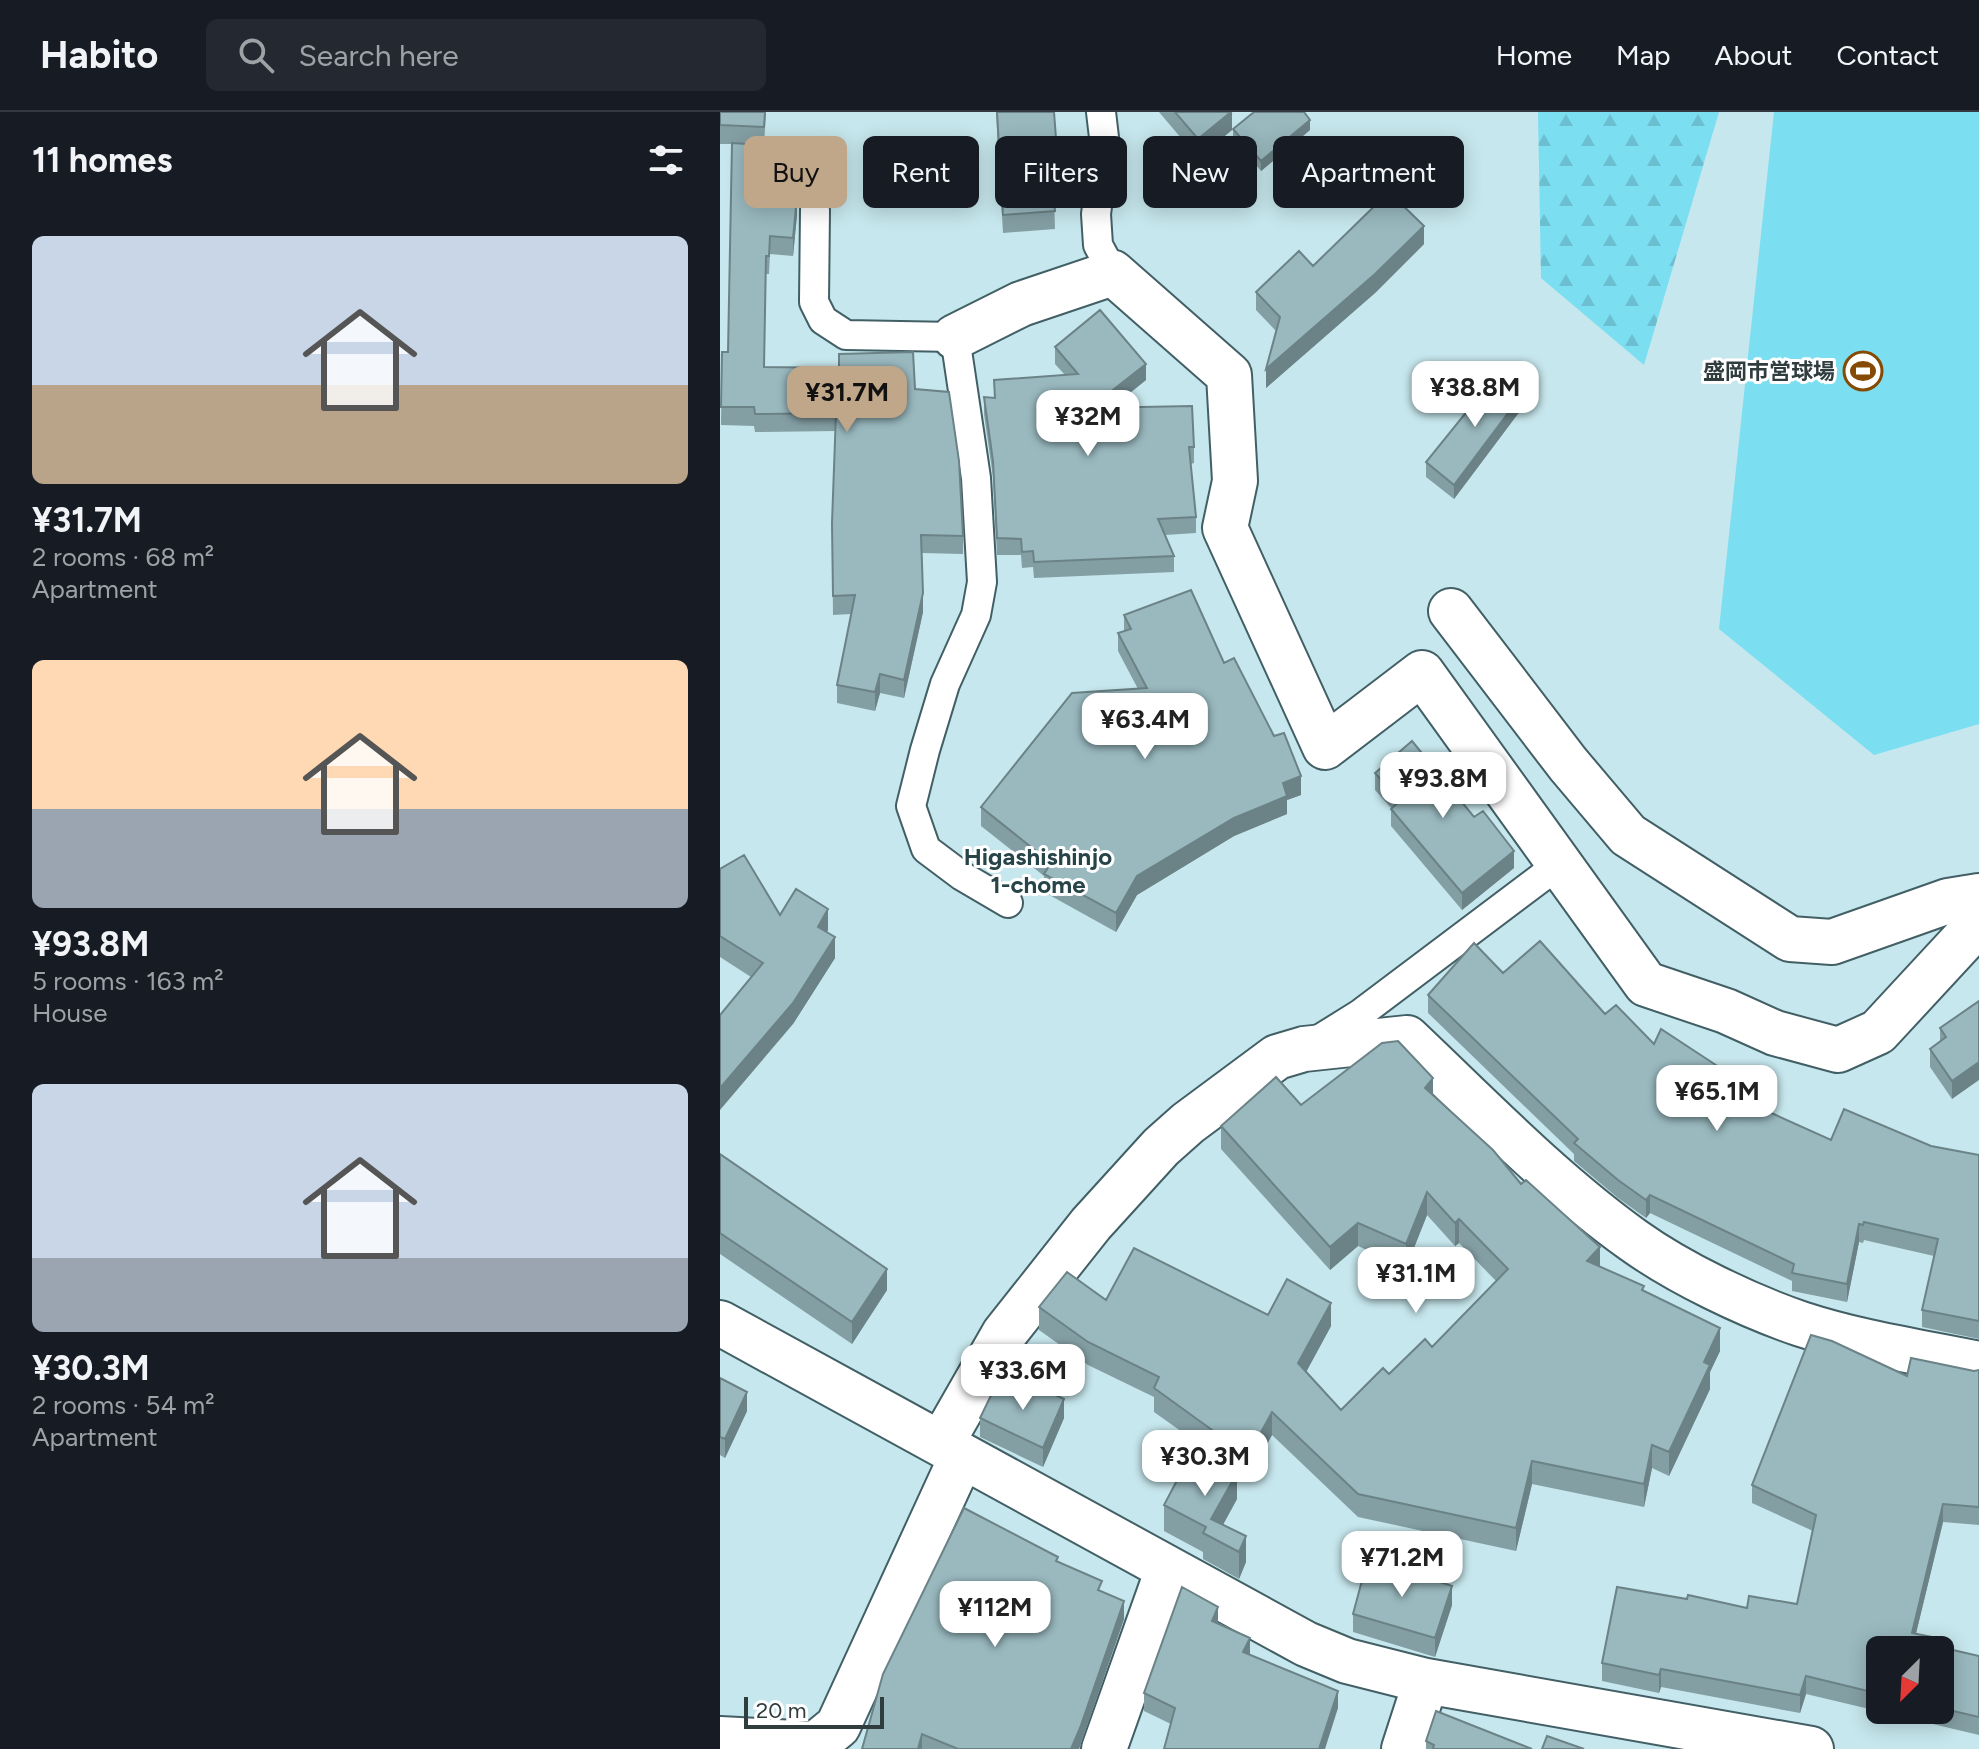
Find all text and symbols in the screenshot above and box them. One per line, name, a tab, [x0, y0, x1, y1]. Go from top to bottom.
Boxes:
search box	[206, 19, 766, 91]
text: Habito	[40, 32, 158, 78]
icon: search	[234, 33, 278, 77]
text: Search here	[298, 37, 459, 74]
text: Home	[1496, 38, 1572, 72]
text: Map	[1616, 38, 1671, 72]
text: About	[1715, 38, 1792, 72]
text: Contact	[1836, 38, 1939, 72]
chip: Buy	[744, 136, 847, 208]
chip: Rent	[863, 136, 979, 208]
chip: Filters	[995, 136, 1127, 208]
chip: New	[1143, 136, 1257, 208]
chip: Apartment	[1273, 136, 1464, 208]
icon: filters	[644, 138, 688, 182]
text: 11 homes	[32, 140, 172, 181]
icon: home	[288, 288, 432, 432]
sports icon: 盛岡市営球場	[1842, 350, 1884, 392]
place label: 盛岡市営球場	[1703, 358, 1835, 385]
pin: ¥38.8M	[1410, 361, 1540, 429]
pin: ¥31.7M	[782, 366, 912, 434]
text: ¥38.8M	[1430, 371, 1520, 403]
text: ¥31.7M	[805, 376, 889, 408]
pin: ¥32M	[1041, 390, 1135, 458]
text: ¥32M	[1054, 400, 1122, 432]
text: ¥31.7M	[32, 500, 142, 541]
text: 2 rooms · 68 m²	[32, 541, 214, 573]
text: Apartment	[32, 573, 158, 605]
pin: ¥63.4M	[1080, 693, 1210, 761]
text: ¥63.4M	[1100, 703, 1190, 735]
icon: home	[288, 712, 432, 856]
pin: ¥93.8M	[1378, 752, 1508, 820]
text: ¥93.8M	[1398, 762, 1488, 794]
district label: Higashishinjo 1-chome	[964, 842, 1112, 899]
text: ¥93.8M	[32, 924, 149, 965]
text: 5 rooms · 163 m²	[32, 965, 224, 997]
text: House	[32, 997, 107, 1029]
pin: ¥65.1M	[1652, 1065, 1782, 1133]
text: ¥65.1M	[1674, 1075, 1760, 1107]
icon: home	[288, 1136, 432, 1280]
pin: ¥31.1M	[1351, 1247, 1481, 1315]
text: ¥31.1M	[1376, 1257, 1456, 1289]
pin: ¥33.6M	[958, 1344, 1088, 1412]
text: ¥30.3M	[32, 1348, 150, 1389]
text: ¥33.6M	[979, 1354, 1067, 1386]
text: 2 rooms · 54 m²	[32, 1389, 215, 1421]
text: Apartment	[32, 1421, 158, 1453]
pin: ¥30.3M	[1140, 1430, 1270, 1498]
text: ¥30.3M	[1160, 1440, 1250, 1472]
pin: ¥71.2M	[1337, 1531, 1467, 1599]
text: ¥71.2M	[1360, 1541, 1444, 1573]
pin: ¥112M	[939, 1581, 1051, 1649]
text: ¥112M	[958, 1591, 1032, 1623]
north arrow	[1866, 1636, 1954, 1724]
map controls	[1866, 1636, 1954, 1724]
scale bar	[744, 1693, 884, 1729]
text: 20 m	[756, 1697, 807, 1724]

